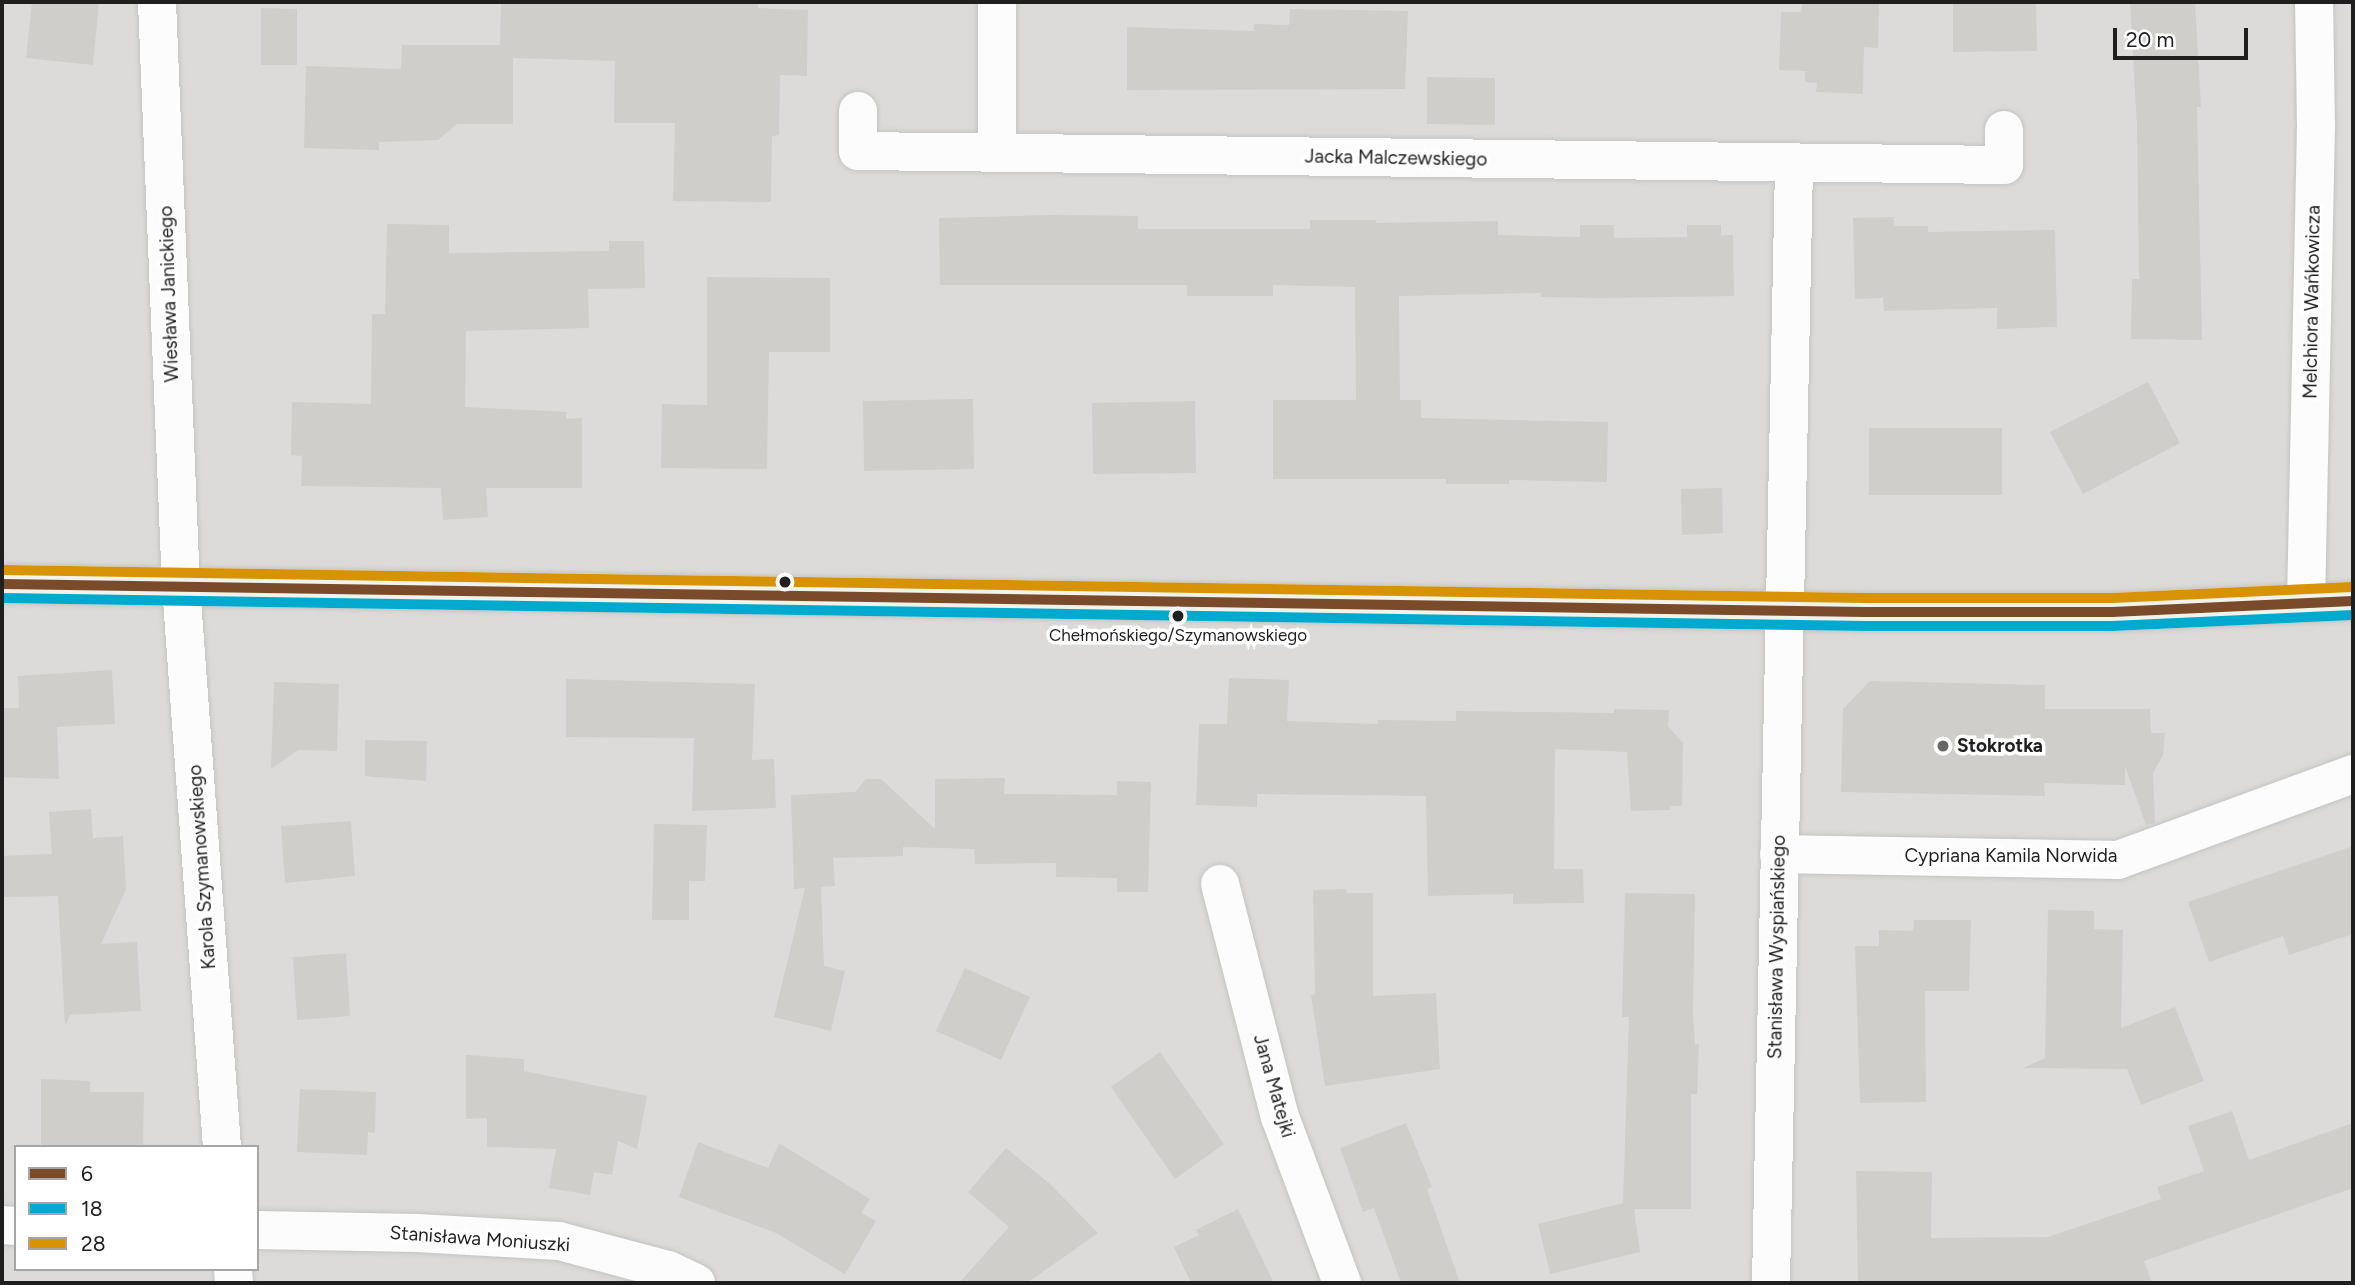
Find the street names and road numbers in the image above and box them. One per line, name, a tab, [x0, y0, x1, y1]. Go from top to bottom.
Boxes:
street label: Jacka Malczewskiego	[1304, 145, 1488, 171]
street label: Wiesława Janickiego	[155, 205, 183, 383]
street label: Melchiora Wańkowicza	[2299, 205, 2325, 399]
street label: Karola Szymanowskiego	[183, 764, 221, 970]
street label: Stanisława Wyspiańskiego	[1764, 835, 1790, 1059]
street label: Cypriana Kamila Norwida	[1905, 845, 2117, 867]
street label: Jana Matejki	[1248, 1032, 1300, 1140]
street label: Stanisława Moniuszki	[389, 1221, 571, 1257]

